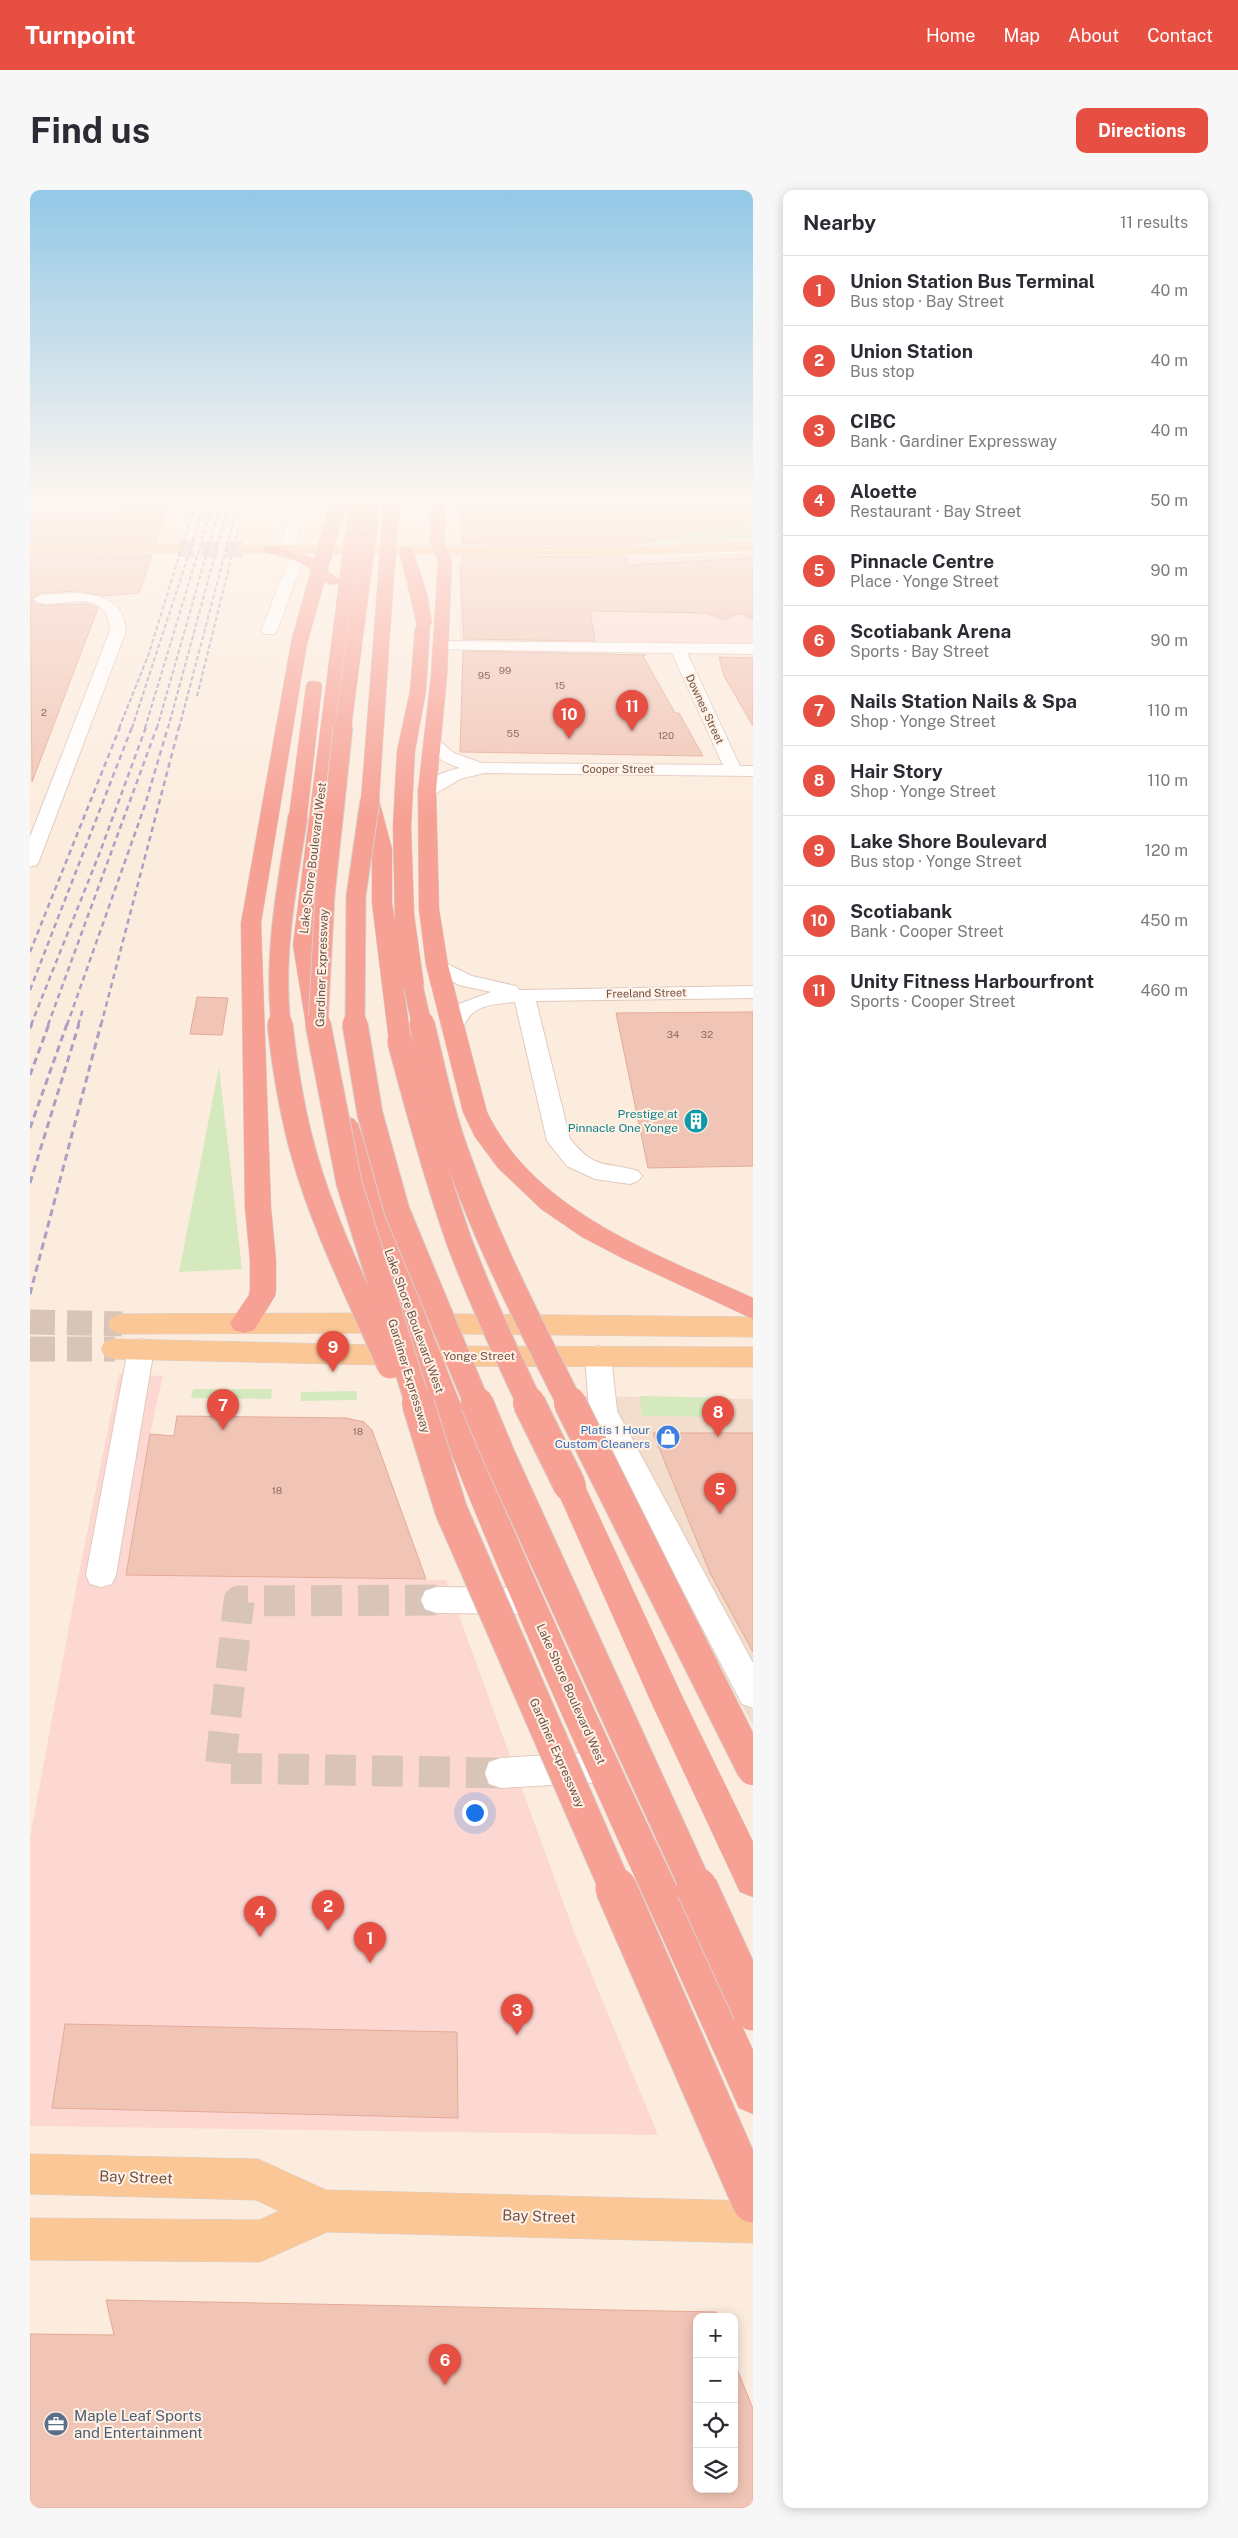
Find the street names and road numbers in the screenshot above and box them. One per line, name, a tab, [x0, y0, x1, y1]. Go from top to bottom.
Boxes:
street label: Downes Street	[684, 672, 726, 746]
street label: Cooper Street	[582, 763, 654, 775]
street label: Lake Shore Boulevard West	[297, 781, 329, 935]
street label: Gardiner Expressway	[313, 908, 331, 1027]
street label: Freeland Street	[606, 986, 686, 1000]
street label: Lake Shore Boulevard West	[381, 1247, 447, 1395]
street label: Gardiner Expressway	[385, 1317, 433, 1435]
street label: Yonge Street	[443, 1349, 515, 1363]
street label: Lake Shore Boulevard West	[534, 1621, 609, 1767]
street label: Gardiner Expressway	[527, 1696, 588, 1810]
street label: Bay Street	[99, 2167, 173, 2187]
street label: Bay Street	[502, 2206, 576, 2226]

